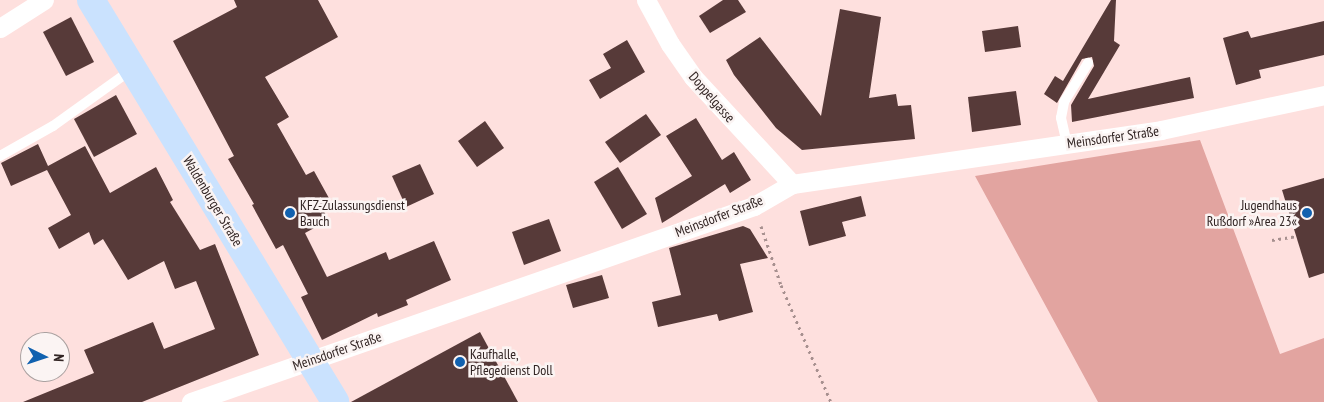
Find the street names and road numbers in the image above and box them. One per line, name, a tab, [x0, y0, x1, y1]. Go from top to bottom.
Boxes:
street label: Doppelgasse	[685, 68, 739, 126]
street label: Meinsdorfer Straße	[1066, 122, 1160, 152]
street label: Waldenburger Straße	[179, 153, 247, 249]
street label: Meinsdorfer Straße	[673, 192, 765, 240]
street label: Meinsdorfer Straße	[291, 328, 383, 374]

